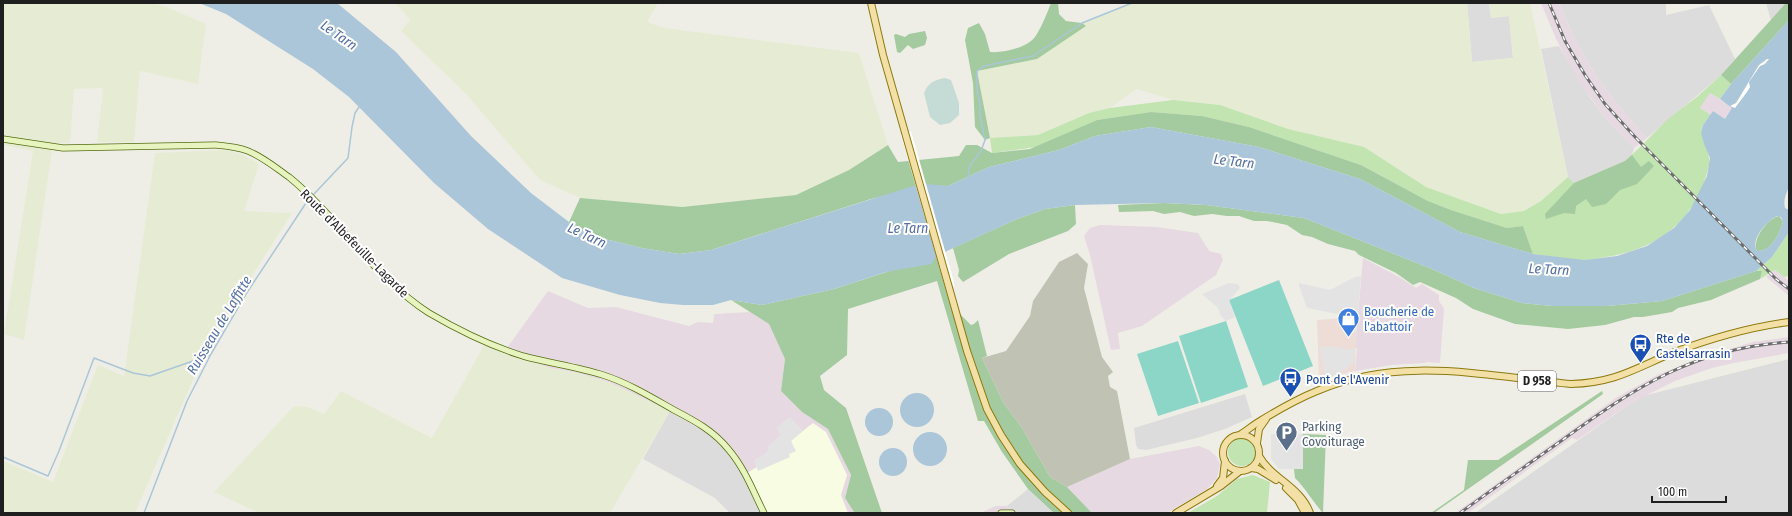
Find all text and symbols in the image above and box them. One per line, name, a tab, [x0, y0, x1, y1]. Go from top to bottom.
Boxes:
water label: Le Tarn	[317, 17, 360, 54]
water label: Le Tarn	[1213, 151, 1255, 172]
street label: Route d'Albefeuille-Lagarde	[297, 186, 412, 301]
water label: Le Tarn	[565, 219, 609, 252]
water label: Le Tarn	[888, 220, 928, 237]
water label: Le Tarn	[1528, 260, 1570, 279]
water label: Ruisseau de Laffitte	[183, 273, 256, 378]
place label: Boucherie de l'abattoir	[1364, 304, 1434, 334]
shop icon: Boucherie de l'abattoir	[1336, 305, 1362, 338]
place label: Rte de Castelsarrasin	[1656, 331, 1731, 361]
bus stop icon: Rte de Castelsarrasin	[1627, 332, 1653, 365]
bus stop icon: Pont de l'Avenir	[1277, 366, 1303, 399]
road number: D 958	[1518, 371, 1556, 391]
place label: Pont de l'Avenir	[1306, 372, 1389, 387]
place label: Parking Covoiturage	[1302, 419, 1365, 449]
parking icon: Parking Covoiturage	[1274, 420, 1300, 453]
scale bar	[1652, 478, 1726, 504]
text: 100 m	[1658, 485, 1687, 499]

